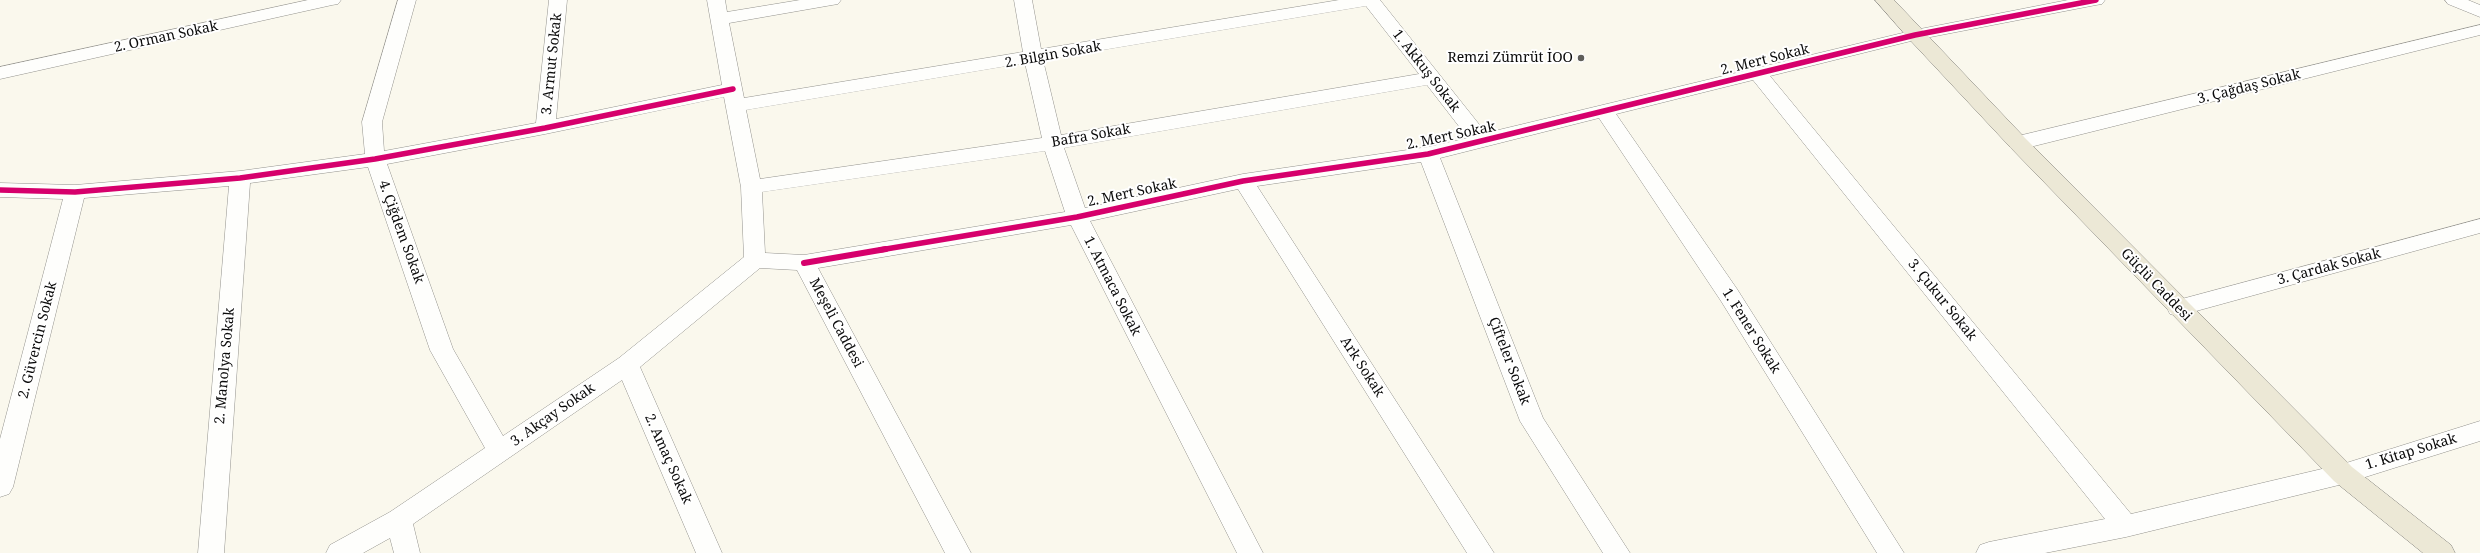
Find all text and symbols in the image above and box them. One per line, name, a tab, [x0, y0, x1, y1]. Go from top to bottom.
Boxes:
street label: 3. Armut Sokak	[538, 12, 566, 116]
street label: 2. Orman Sokak	[113, 18, 219, 56]
street label: 1. Akkuş Sokak	[1389, 26, 1463, 116]
street label: 2. Bilgin Sokak	[1003, 38, 1103, 72]
street label: 2. Mert Sokak	[1719, 41, 1811, 79]
place label: Remzi Zümrüt İOO	[1447, 50, 1573, 66]
marker: Remzi Zümrüt İOO	[1576, 53, 1586, 63]
street label: 3. Çağdaş Sokak	[2196, 66, 2302, 108]
street label: 2. Mert Sokak	[1405, 118, 1497, 154]
street label: Bafra Sokak	[1050, 121, 1132, 151]
street label: 2. Mert Sokak	[1086, 175, 1178, 211]
street label: 4. Çiğdem Sokak	[375, 178, 427, 286]
street label: 1. Atmaca Sokak	[1080, 234, 1144, 338]
street label: Güçlü Caddesi	[2117, 245, 2195, 325]
street label: 3. Çardak Sokak	[2275, 245, 2383, 289]
street label: 3. Çukur Sokak	[1904, 256, 1980, 344]
street label: Meşeli Caddesi	[805, 275, 867, 371]
street label: 2. Güvercin Sokak	[15, 280, 61, 400]
street label: 1. Fener Sokak	[1718, 285, 1784, 377]
street label: 2. Manolya Sokak	[212, 307, 238, 425]
street label: Çifteler Sokak	[1485, 315, 1533, 407]
street label: Ark Sokak	[1336, 334, 1388, 400]
street label: 3. Akçay Sokak	[508, 380, 598, 450]
street label: 2. Amaç Sokak	[641, 412, 695, 506]
street label: 1. Kitap Sokak	[2363, 430, 2459, 474]

